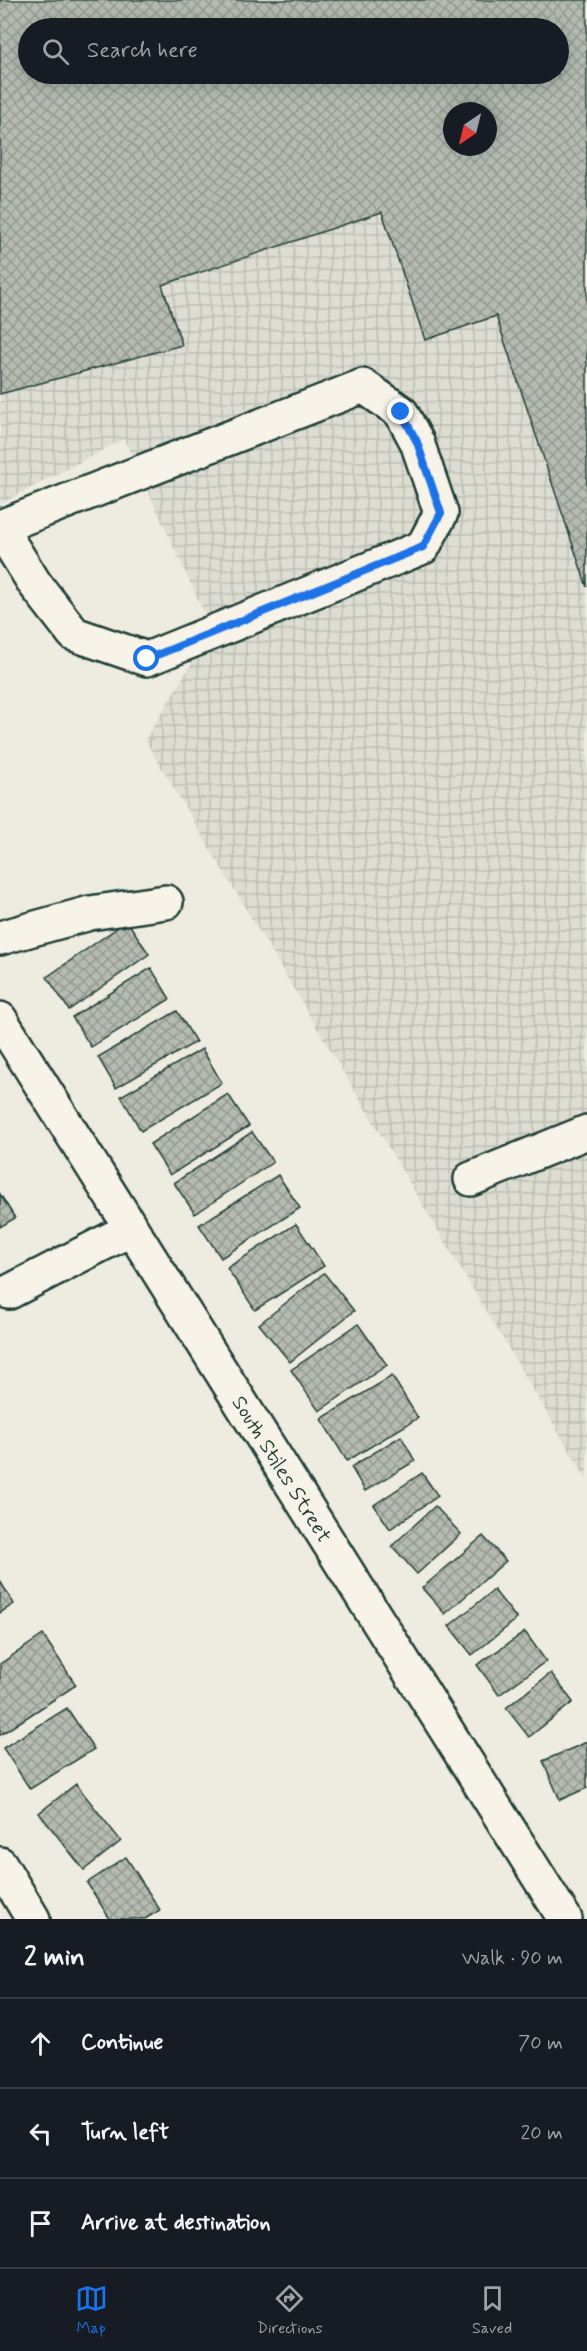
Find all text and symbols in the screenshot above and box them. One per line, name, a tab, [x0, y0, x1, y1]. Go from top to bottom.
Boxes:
search box	[18, 18, 569, 84]
icon: search	[39, 35, 72, 68]
text: Search here	[87, 37, 198, 65]
north arrow	[443, 102, 497, 156]
route end	[387, 398, 413, 424]
route start	[133, 645, 159, 671]
street label: South Stiles Street	[225, 1391, 338, 1548]
text: 2 min	[24, 1941, 85, 1975]
text: Walk · 90 m	[462, 1945, 563, 1972]
icon: ahead	[24, 2027, 57, 2060]
text: Continue	[81, 2029, 163, 2057]
text: 70 m	[518, 2030, 563, 2057]
icon: left	[24, 2117, 57, 2150]
text: Turn left	[81, 2119, 169, 2147]
text: 20 m	[520, 2120, 563, 2147]
icon: arrive	[24, 2207, 57, 2240]
text: Arrive at destination	[81, 2209, 271, 2237]
tab: Map	[75, 2282, 108, 2339]
tab: Directions	[257, 2282, 323, 2339]
tab: Saved	[472, 2282, 512, 2339]

